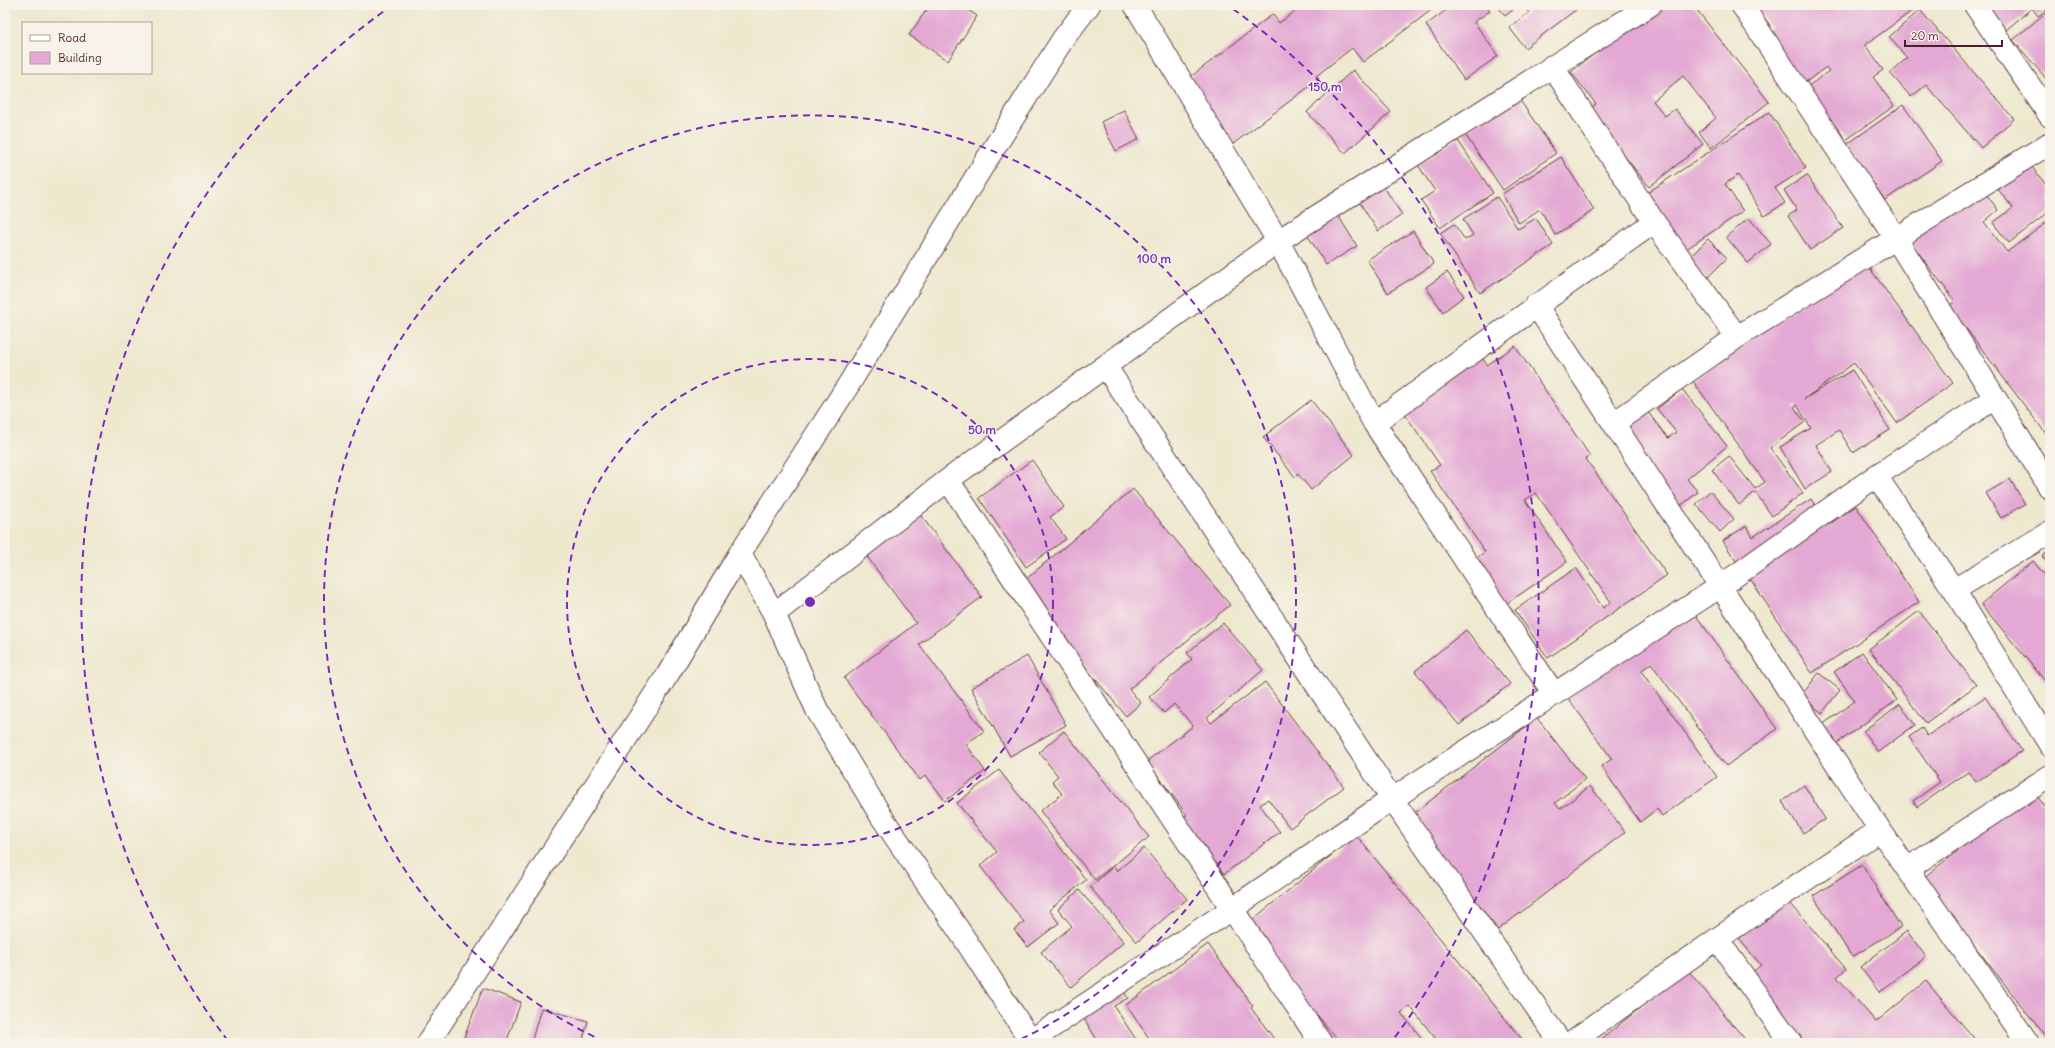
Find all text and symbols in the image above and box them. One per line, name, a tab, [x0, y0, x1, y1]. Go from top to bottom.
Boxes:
legend	[22, 22, 152, 74]
scale bar	[1905, 22, 2002, 48]
text: 20 m	[1911, 28, 1939, 43]
text: Road	[58, 30, 86, 45]
text: Building	[58, 50, 102, 65]
text: 150 m	[1309, 79, 1342, 94]
text: 100 m	[1137, 251, 1171, 266]
text: 50 m	[968, 422, 997, 437]
centre of rings	[803, 595, 817, 609]

